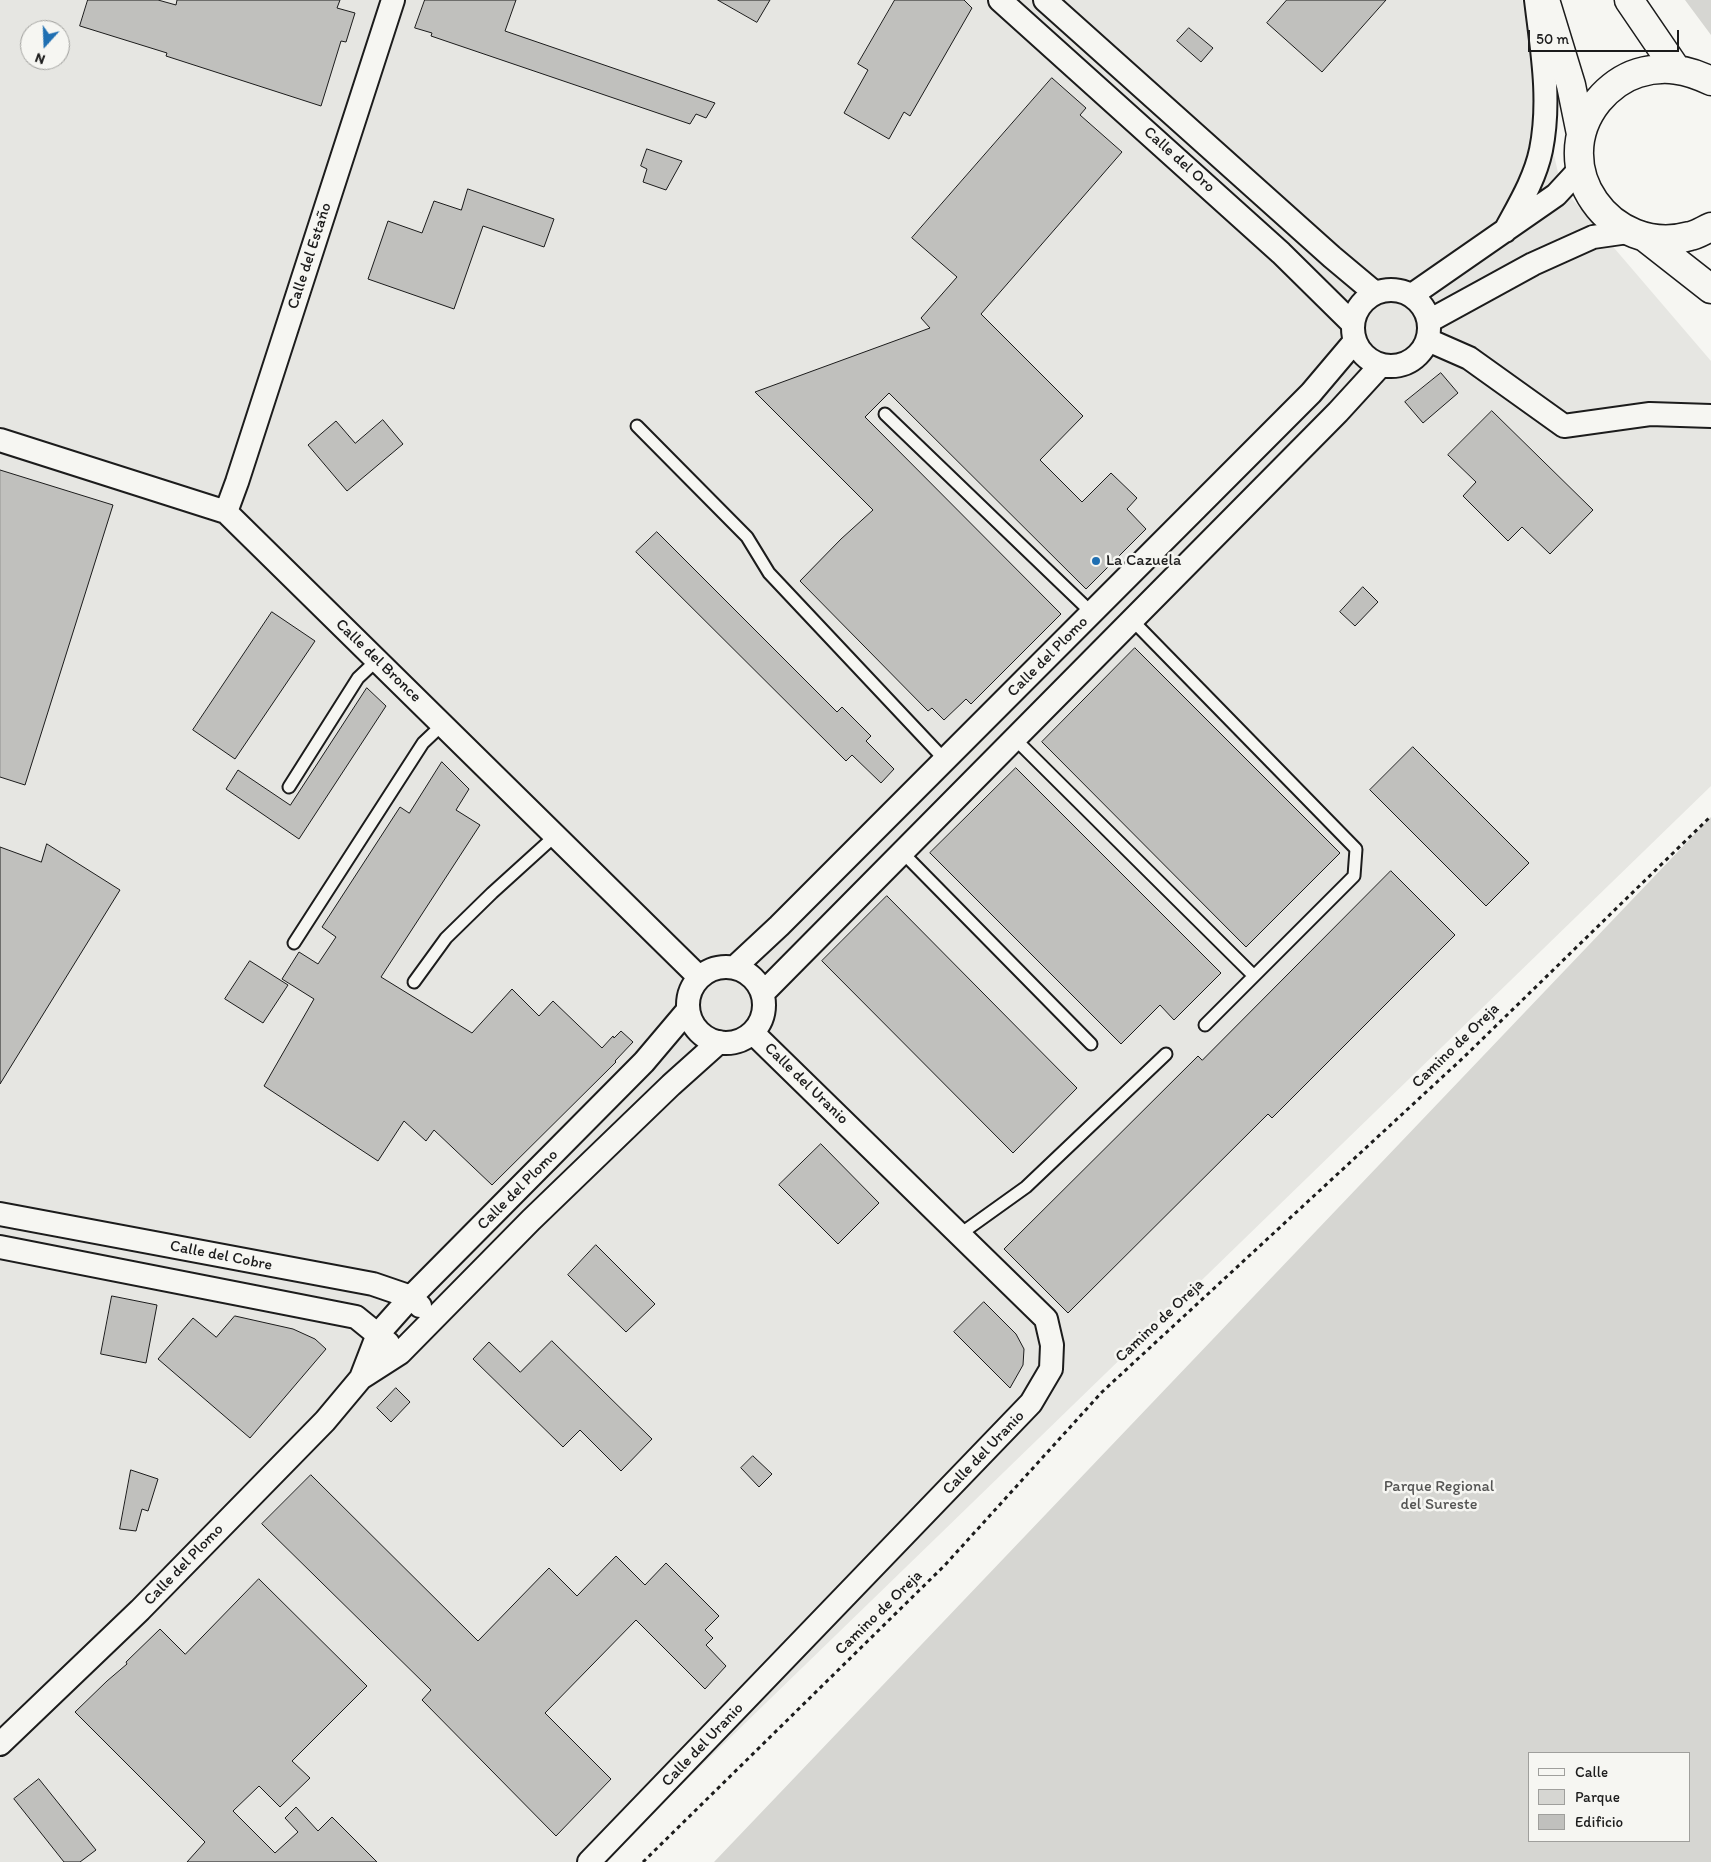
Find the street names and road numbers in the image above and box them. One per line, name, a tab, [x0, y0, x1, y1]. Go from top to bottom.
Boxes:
street label: Calle del Oro	[1139, 123, 1219, 197]
street label: Calle del Estaño	[284, 200, 336, 312]
street label: Calle del Plomo	[1004, 613, 1092, 701]
street label: Calle del Bronce	[331, 615, 425, 707]
street label: Camino de Oreja	[1408, 1000, 1504, 1092]
street label: Calle del Uranio	[760, 1039, 852, 1129]
street label: Calle del Plomo	[474, 1146, 562, 1234]
street label: Calle del Cobre	[168, 1237, 274, 1275]
street label: Camino de Oreja	[1112, 1275, 1208, 1367]
street label: Calle del Uranio	[939, 1407, 1029, 1499]
street label: Calle del Plomo	[140, 1520, 228, 1610]
street label: Camino de Oreja	[831, 1567, 927, 1659]
street label: Calle del Uranio	[658, 1699, 748, 1791]

